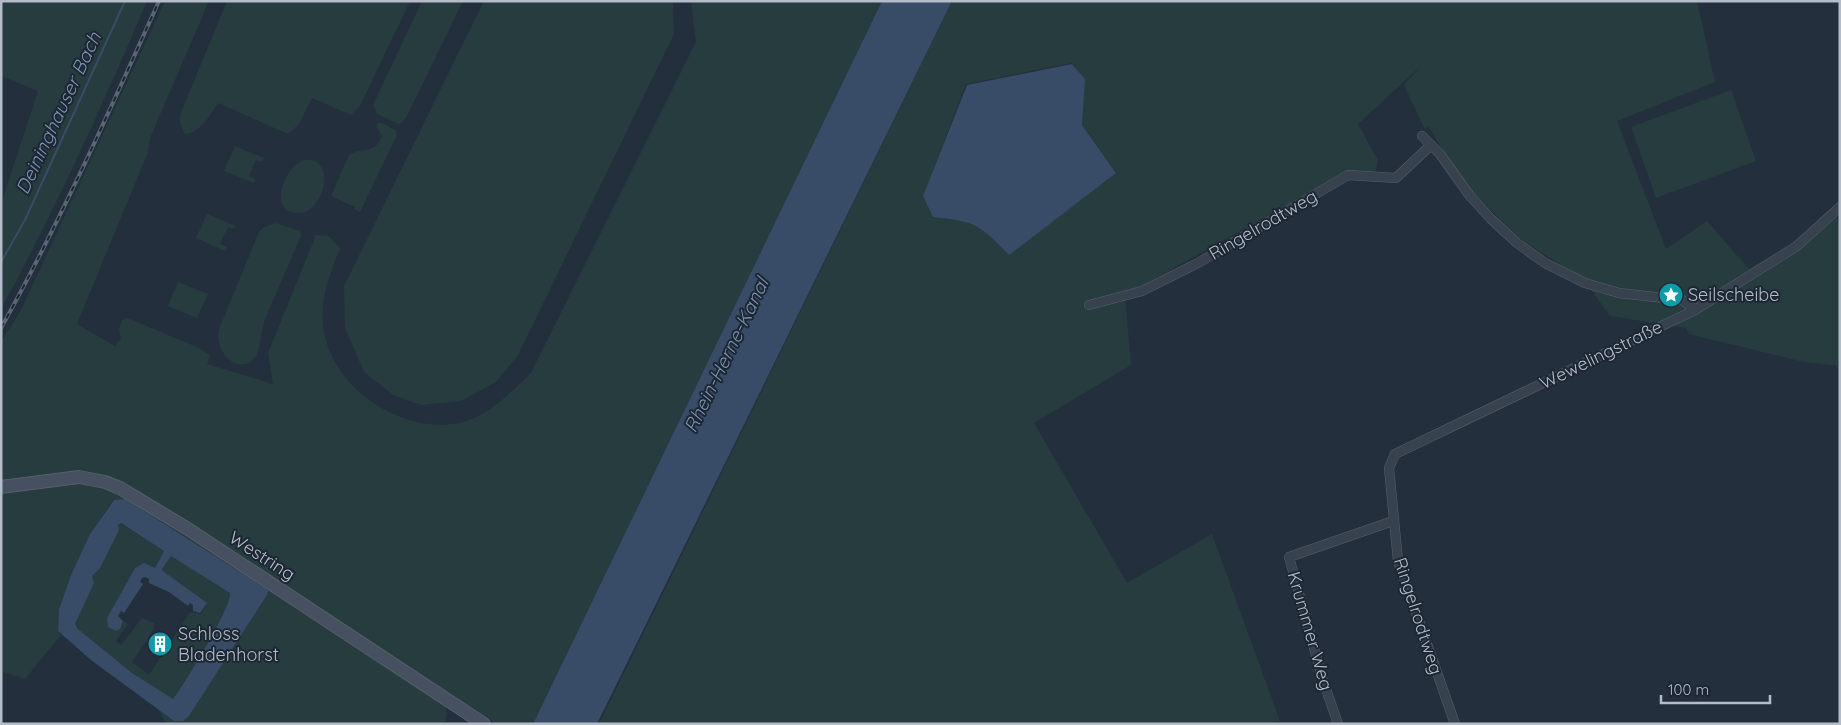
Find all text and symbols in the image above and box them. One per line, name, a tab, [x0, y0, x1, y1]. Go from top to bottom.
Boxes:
water label: Deininghauser Bach	[10, 27, 107, 198]
street label: Ringelrodtweg	[1204, 184, 1321, 265]
water label: Rhein-Herne-Kanal	[678, 272, 775, 436]
place icon: Seilscheibe	[1658, 282, 1684, 308]
place label: Seilscheibe	[1688, 283, 1779, 306]
street label: Wewelingstraße	[1536, 315, 1666, 394]
street label: Westring	[225, 526, 300, 585]
street label: Ringelrodtweg	[1389, 555, 1448, 677]
street label: Krummer Weg	[1283, 569, 1338, 693]
place label: Schloss Bladenhorst	[178, 622, 279, 666]
building icon: Schloss Bladenhorst	[147, 631, 173, 657]
scale bar	[1661, 672, 1770, 704]
text: 100 m	[1668, 680, 1709, 699]

